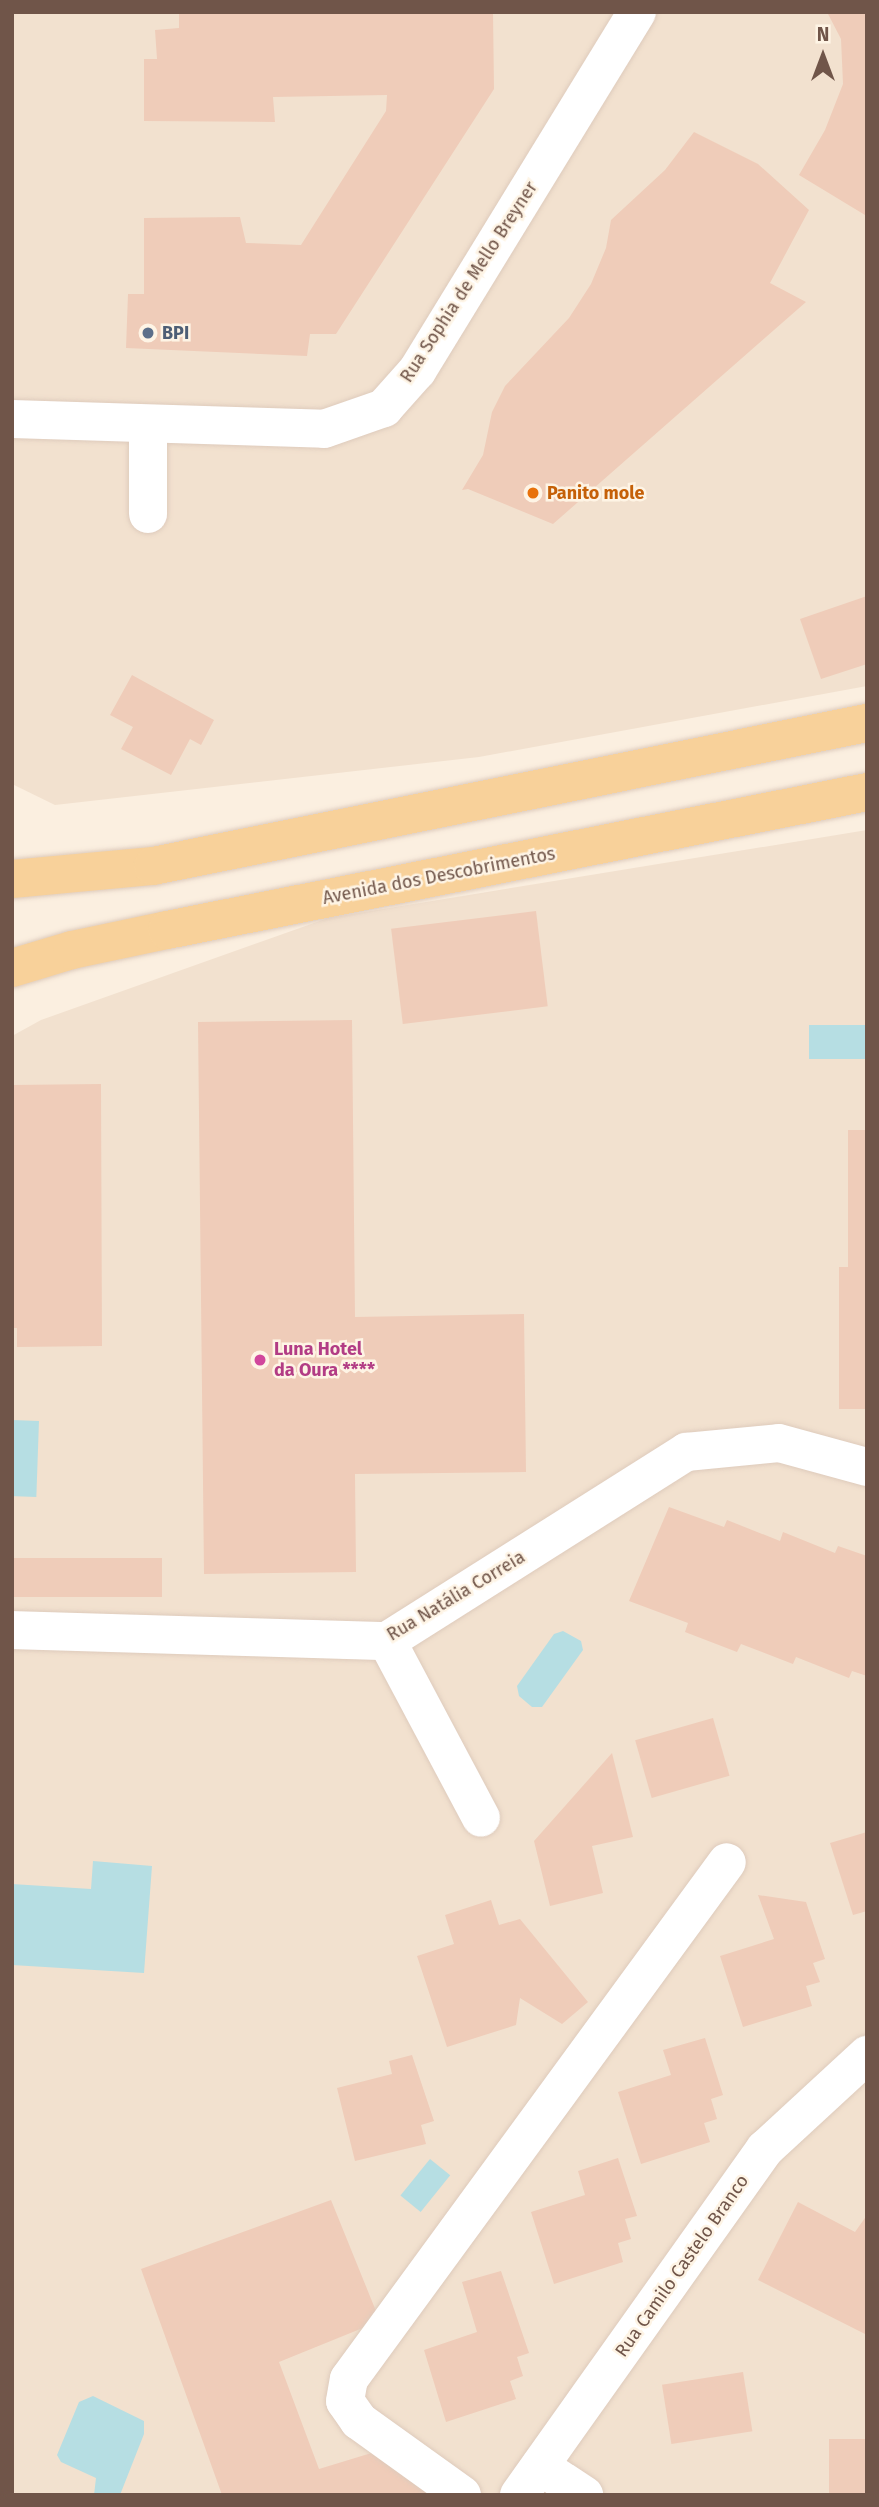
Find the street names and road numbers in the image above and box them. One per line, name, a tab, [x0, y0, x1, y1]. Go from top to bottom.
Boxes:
street label: Rua Sophia de Mello Breyner	[396, 177, 542, 387]
street label: Avenida dos Descobrimentos	[321, 843, 557, 909]
street label: Rua Natália Correia	[383, 1546, 529, 1646]
street label: Rua Camilo Castelo Branco	[611, 2171, 753, 2361]

